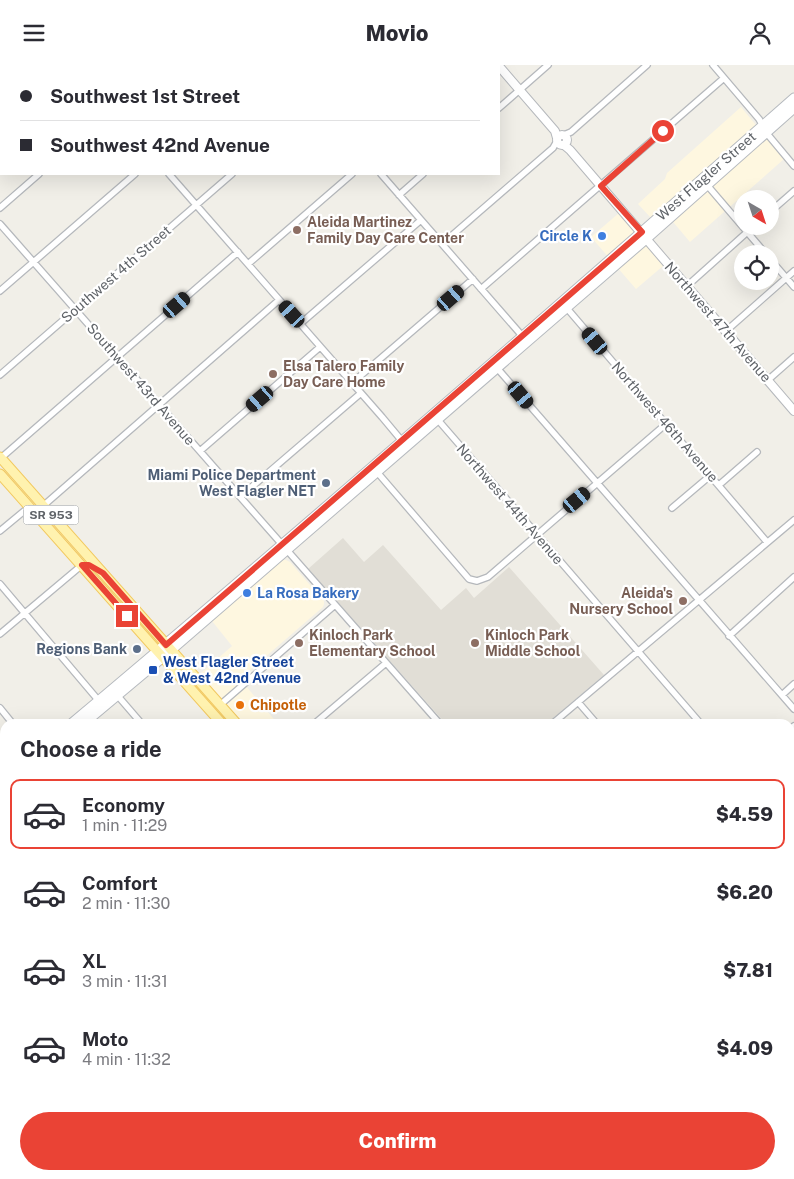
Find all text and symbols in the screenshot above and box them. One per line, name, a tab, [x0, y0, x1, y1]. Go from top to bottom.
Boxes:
icon: menu	[20, 19, 48, 47]
icon: person	[746, 19, 774, 47]
text: Movio	[366, 20, 428, 46]
text: Southwest 1st Street	[50, 85, 240, 107]
route start	[652, 120, 674, 142]
street label: West Flagler Street	[653, 128, 759, 224]
text: Southwest 42nd Avenue	[50, 134, 270, 156]
north arrow	[734, 190, 779, 235]
map controls	[734, 190, 779, 290]
place label: Aleida Martinez Family Day Care Center	[307, 214, 464, 246]
street label: Southwest 4th Street	[58, 222, 174, 326]
marker: Aleida Martinez Family Day Care Center	[291, 224, 303, 236]
place label: Circle K	[539, 228, 592, 244]
marker: Circle K	[596, 230, 608, 242]
button: locate	[734, 245, 779, 290]
street label: Northwest 47th Avenue	[662, 259, 774, 385]
car	[434, 282, 467, 314]
car	[160, 289, 193, 321]
car	[276, 298, 307, 330]
street label: Southwest 43rd Avenue	[84, 320, 198, 448]
car	[579, 325, 610, 357]
place label: Elsa Talero Family Day Care Home	[283, 358, 405, 390]
street label: Northwest 46th Avenue	[608, 359, 722, 485]
marker: Elsa Talero Family Day Care Home	[267, 368, 279, 380]
car	[505, 379, 536, 411]
car	[243, 383, 276, 415]
street label: Northwest 44th Avenue	[453, 441, 567, 567]
place label: Miami Police Department West Flagler NET	[147, 467, 316, 499]
marker: Miami Police Department West Flagler NET	[320, 477, 332, 489]
car	[560, 485, 593, 515]
road number: SR 953	[23, 505, 78, 525]
place label: La Rosa Bakery	[257, 585, 359, 601]
place label: Aleida's Nursery School	[569, 585, 673, 617]
marker: La Rosa Bakery	[241, 587, 253, 599]
marker: Aleida's Nursery School	[677, 595, 689, 607]
route end	[116, 605, 138, 627]
place label: Kinloch Park Elementary School	[309, 627, 436, 659]
place label: Kinloch Park Middle School	[485, 627, 581, 659]
marker: Kinloch Park Elementary School	[293, 637, 305, 649]
marker: Kinloch Park Middle School	[469, 637, 481, 649]
place label: Regions Bank	[36, 641, 127, 657]
marker: Regions Bank	[131, 643, 143, 655]
place label: West Flagler Street & West 42nd Avenue	[163, 654, 301, 686]
marker: West Flagler Street & West 42nd Avenue	[147, 664, 159, 676]
place label: Chipotle	[250, 697, 307, 713]
marker: Chipotle	[234, 699, 246, 711]
text: Choose a ride	[20, 736, 162, 762]
icon: car	[22, 792, 67, 837]
text: Economy	[82, 794, 165, 816]
text: $4.59	[716, 803, 773, 825]
text: 1 min · 11:29	[82, 816, 167, 835]
icon: car	[22, 870, 67, 915]
text: Comfort	[82, 872, 158, 894]
text: $6.20	[716, 881, 773, 903]
text: 2 min · 11:30	[82, 894, 170, 913]
icon: car	[22, 948, 67, 993]
text: XL	[82, 950, 107, 972]
text: $7.81	[723, 959, 773, 981]
text: 3 min · 11:31	[82, 972, 168, 991]
icon: car	[22, 1026, 67, 1071]
text: Moto	[82, 1028, 128, 1050]
text: $4.09	[716, 1037, 773, 1059]
text: 4 min · 11:32	[82, 1050, 171, 1069]
button: Confirm	[20, 1112, 775, 1170]

